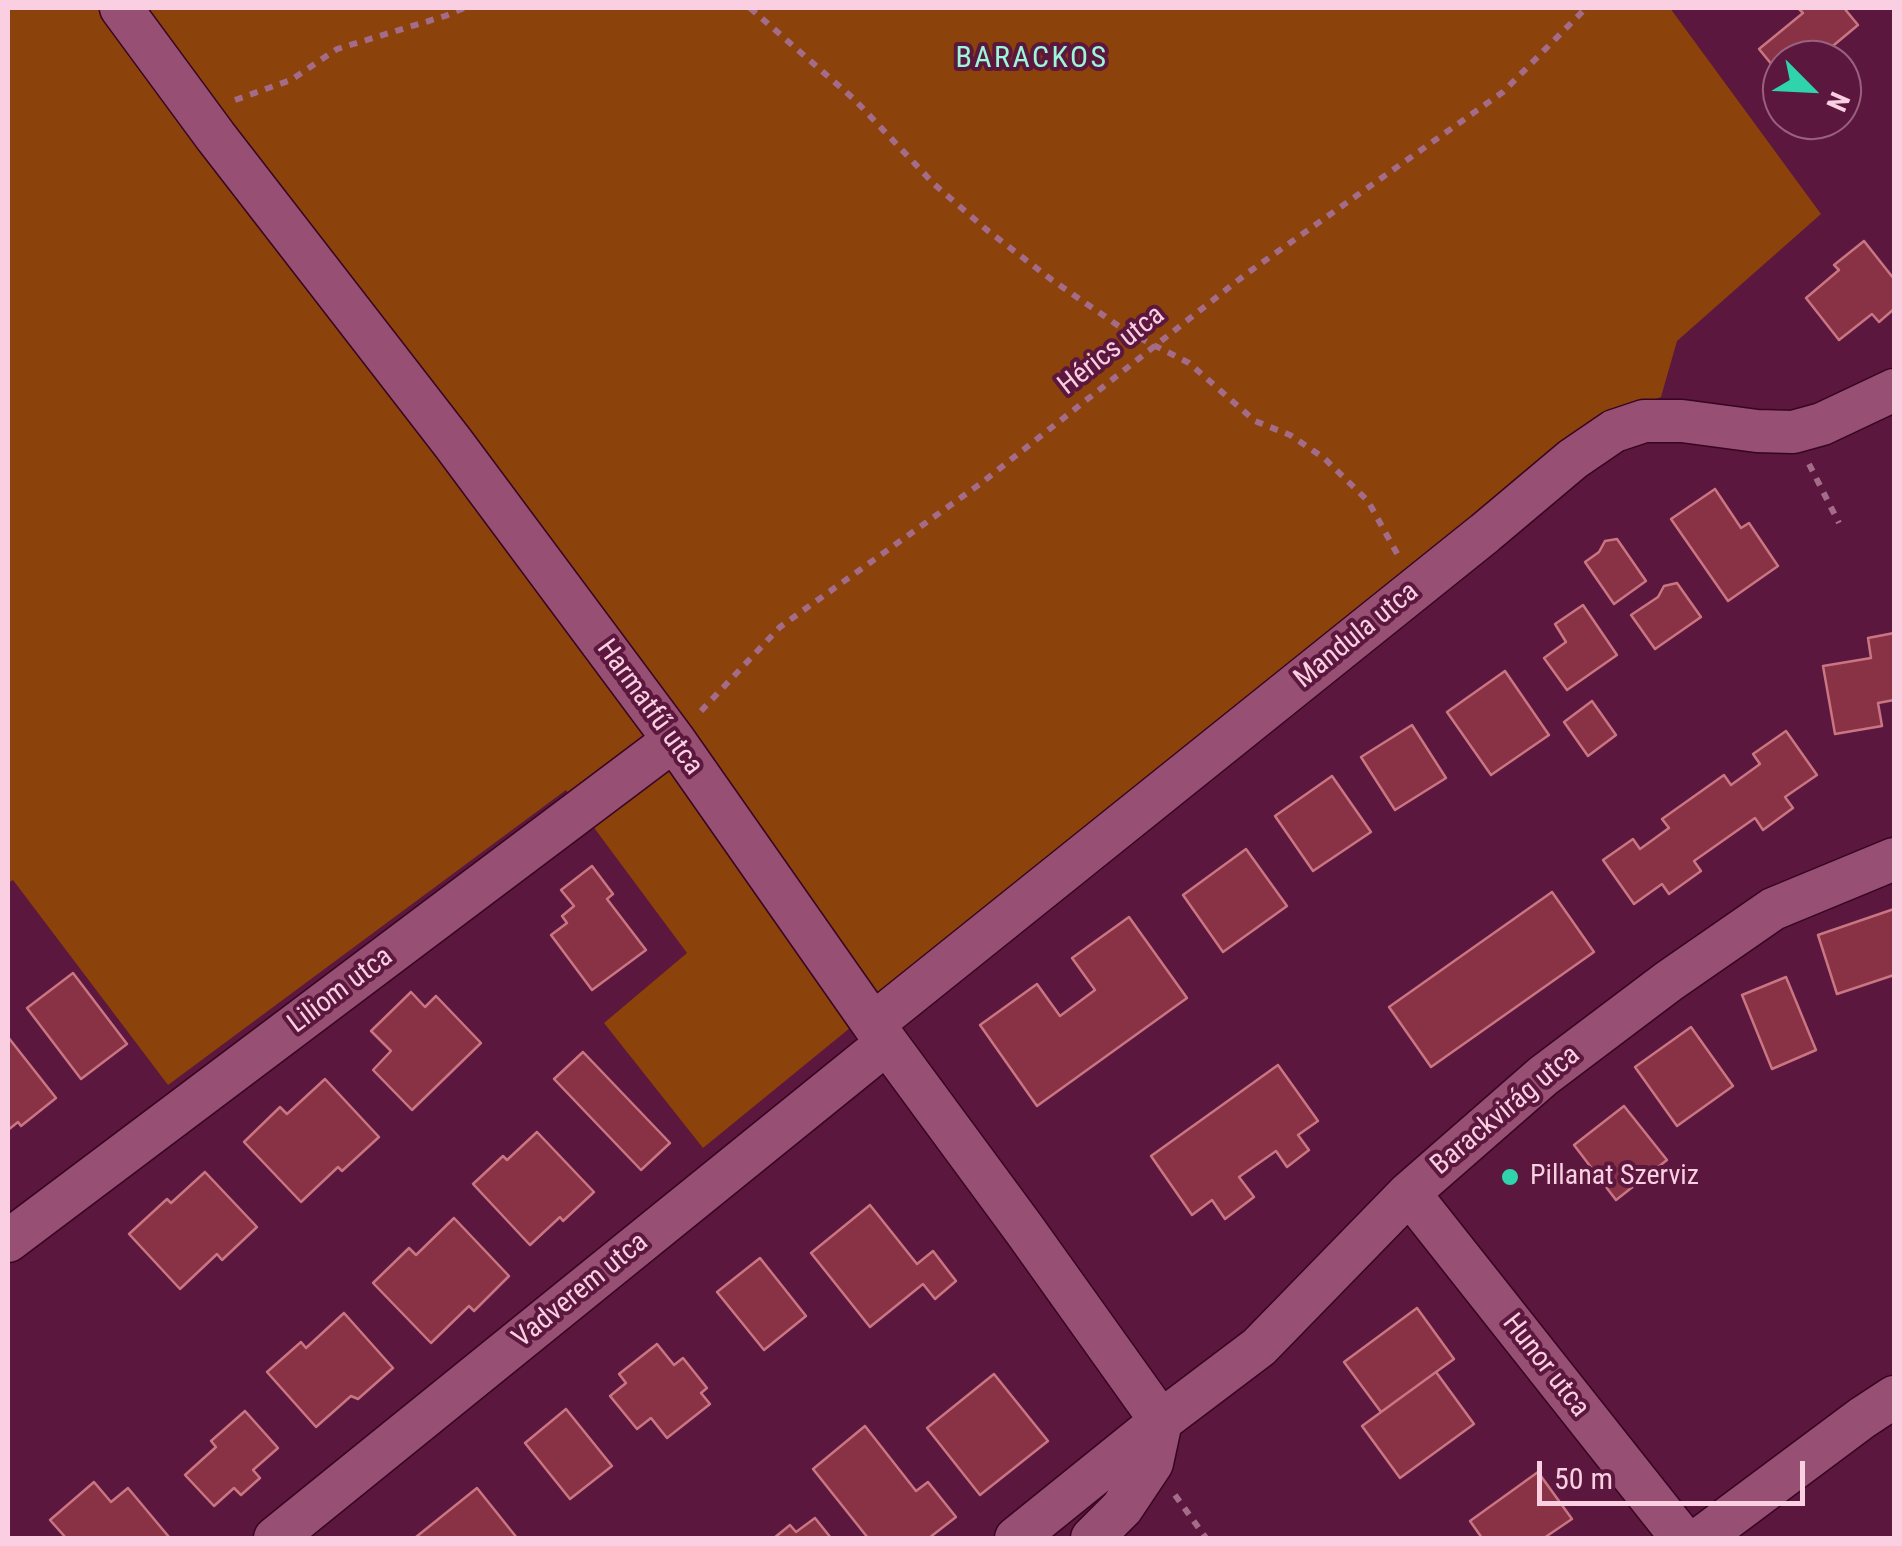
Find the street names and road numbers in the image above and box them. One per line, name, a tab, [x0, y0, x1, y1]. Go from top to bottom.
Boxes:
street label: Hérics utca	[1052, 299, 1172, 403]
street label: Mandula utca	[1288, 576, 1426, 696]
street label: Harmatfű utca	[589, 634, 709, 782]
street label: Liliom utca	[282, 941, 400, 1041]
street label: Barackvirág utca	[1425, 1039, 1587, 1183]
street label: Vadverem utca	[507, 1226, 655, 1356]
street label: Hunor utca	[1494, 1308, 1596, 1424]

